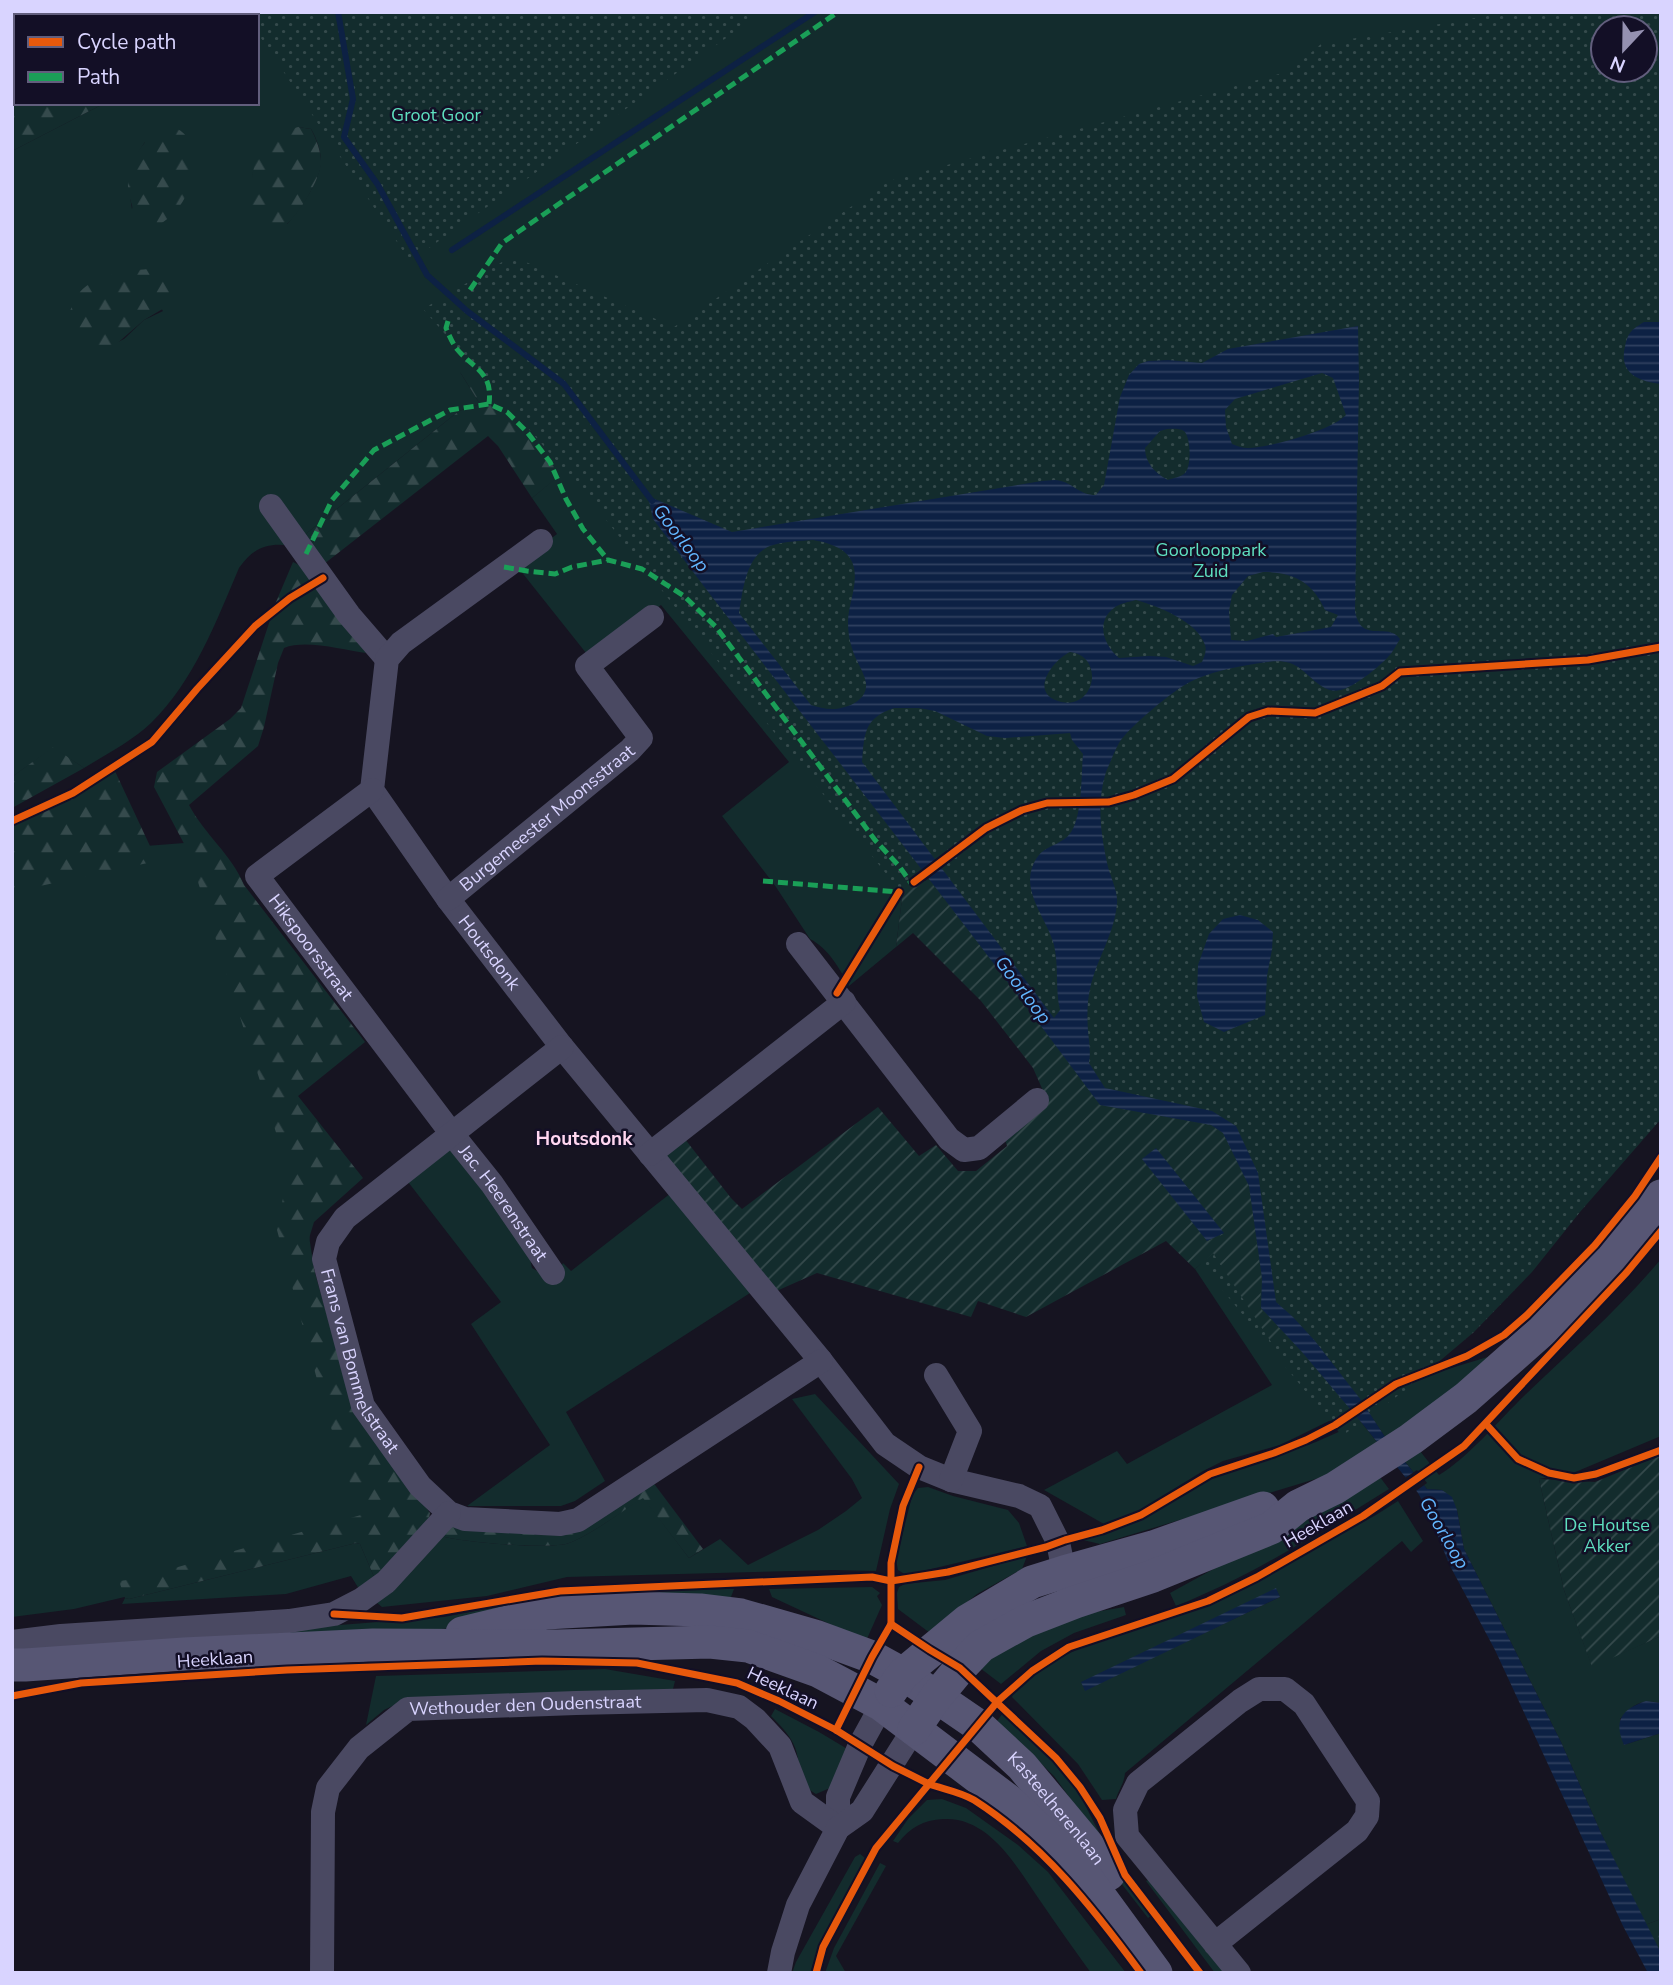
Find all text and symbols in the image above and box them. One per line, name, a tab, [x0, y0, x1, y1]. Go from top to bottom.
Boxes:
legend	[14, 14, 259, 105]
north arrow	[1589, 14, 1659, 84]
text: Cycle path	[77, 28, 176, 56]
text: N	[1607, 49, 1629, 79]
text: Path	[77, 63, 120, 91]
park label: Groot Goor	[391, 103, 481, 127]
water label: Goorloop	[647, 498, 715, 578]
park label: Goorlooppark Zuid	[1156, 538, 1267, 583]
street label: Burgemeester Moonsstraat	[454, 739, 640, 897]
street label: Hikspoorsstraat	[263, 889, 359, 1006]
street label: Houtsdonk	[453, 910, 527, 996]
water label: Goorloop	[989, 950, 1057, 1030]
district label: Houtsdonk	[536, 1126, 633, 1152]
street label: Jac. Heerenstraat	[453, 1139, 554, 1267]
street label: Frans van Bommelstraat	[315, 1266, 405, 1459]
water label: Goorloop	[1413, 1492, 1475, 1574]
street label: Heeklaan	[1279, 1494, 1357, 1554]
park label: De Houtse Akker	[1564, 1513, 1650, 1558]
street label: Heeklaan	[176, 1644, 254, 1674]
street label: Heeklaan	[743, 1661, 823, 1715]
street label: Wethouder den Oudenstraat	[409, 1689, 642, 1721]
street label: Kasteelherenlaan	[1002, 1746, 1110, 1870]

